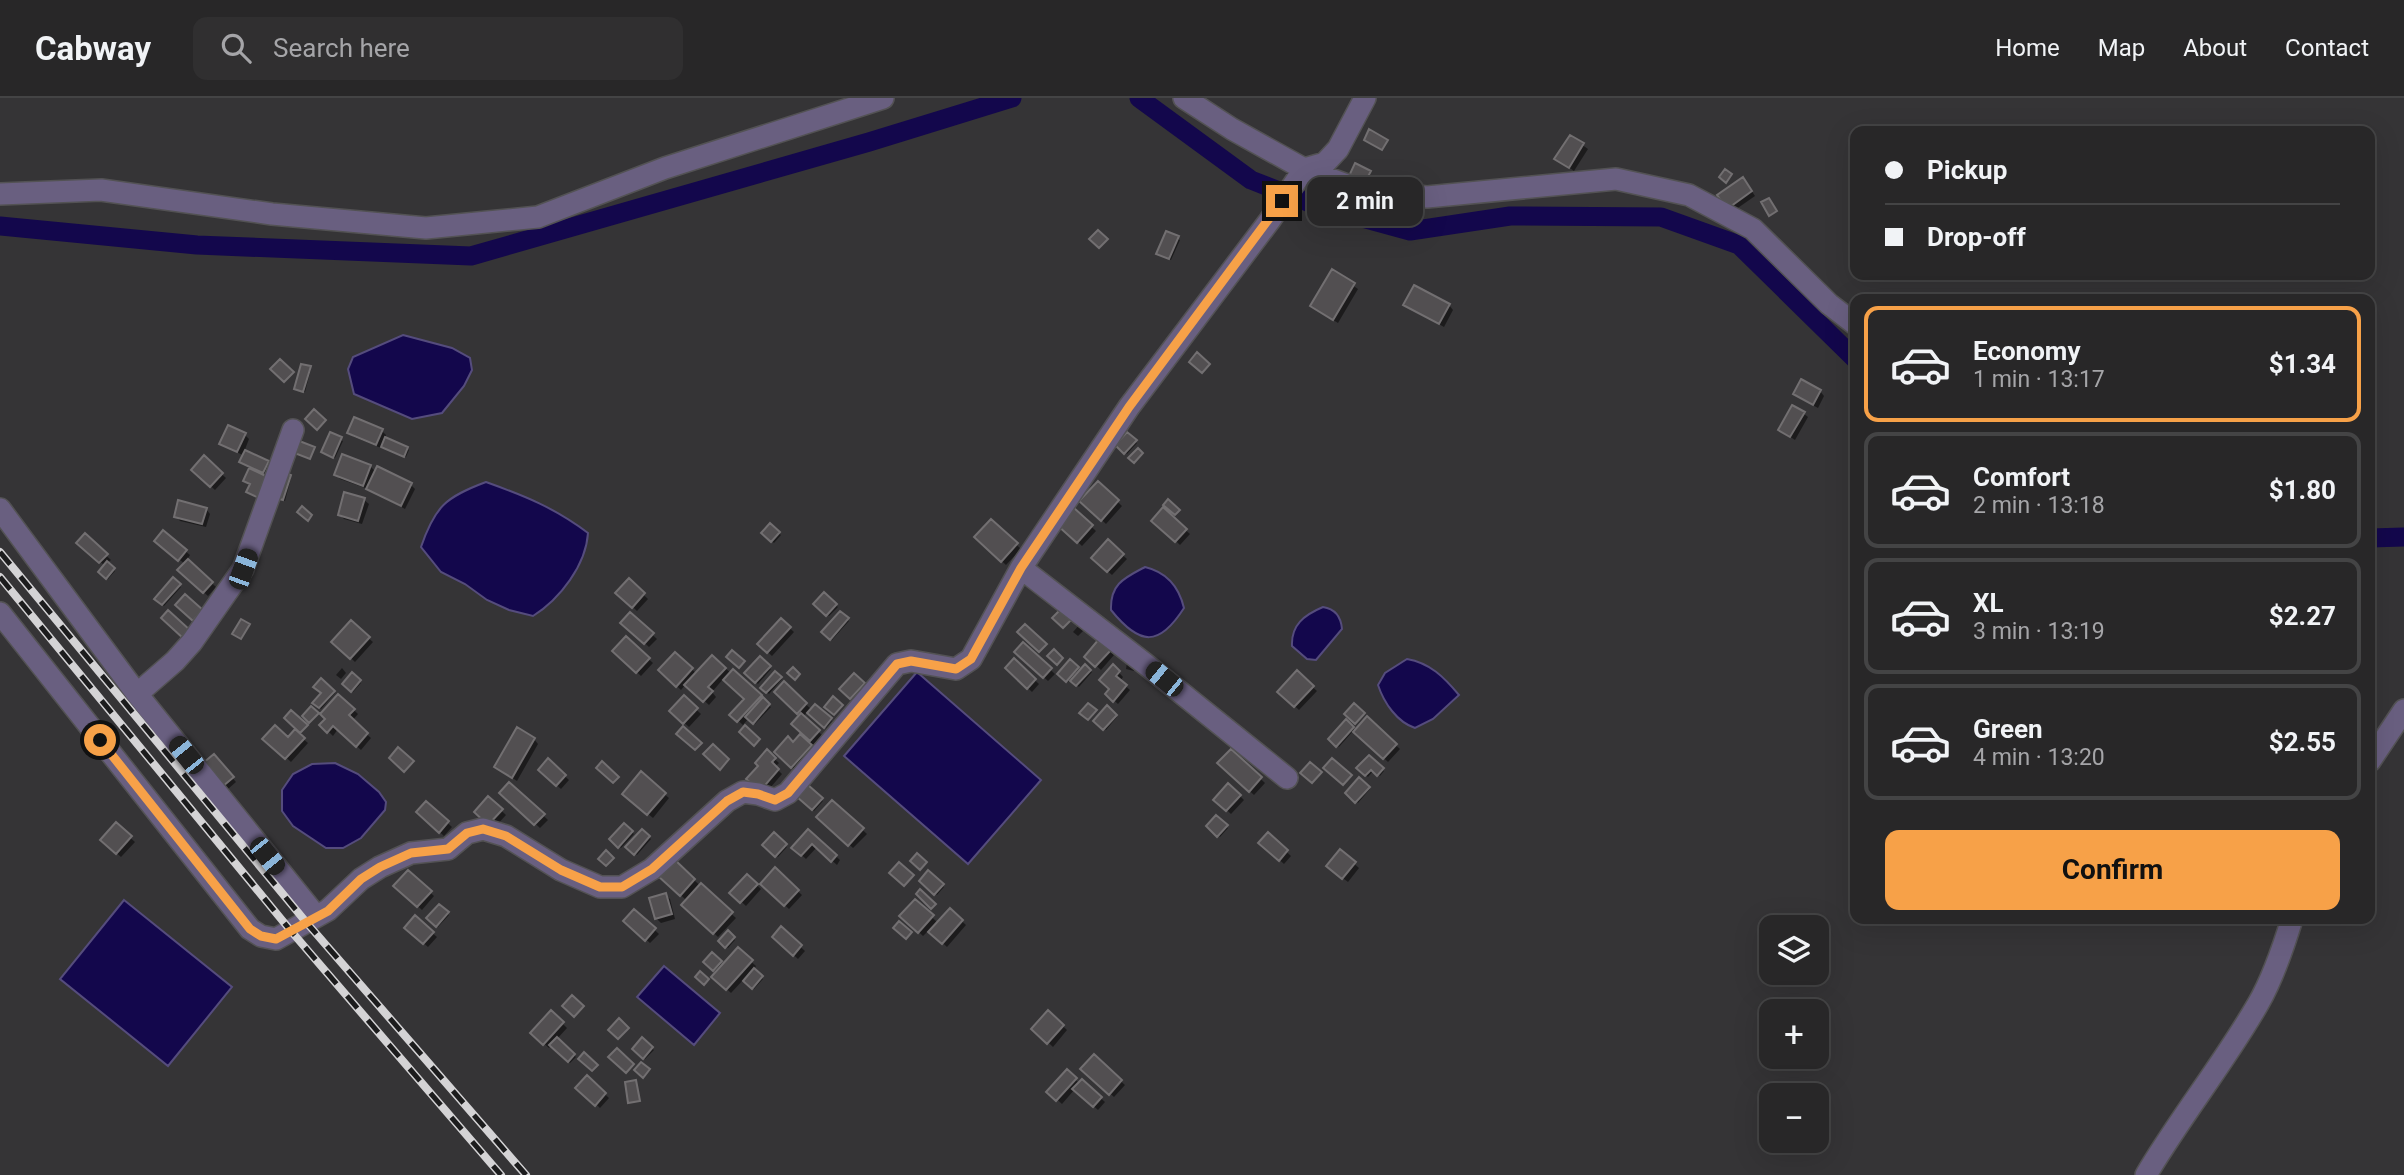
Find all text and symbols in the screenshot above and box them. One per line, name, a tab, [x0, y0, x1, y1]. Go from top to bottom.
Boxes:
search box	[193, 17, 683, 80]
text: Cabway	[35, 29, 151, 68]
icon: search	[217, 29, 255, 67]
text: Search here	[273, 33, 410, 63]
text: Home	[1995, 34, 2060, 62]
text: Map	[2098, 34, 2145, 62]
text: About	[2183, 34, 2247, 62]
text: Contact	[2285, 34, 2369, 62]
text: Pickup	[1927, 155, 2007, 185]
callout: 2 min	[1306, 176, 1422, 226]
route end	[1266, 185, 1298, 217]
text: 2 min	[1336, 188, 1394, 215]
text: Drop-off	[1927, 222, 2026, 252]
icon: car	[1889, 333, 1952, 396]
text: Economy	[1973, 336, 2080, 366]
text: $1.34	[2269, 349, 2336, 379]
text: 1 min · 13:17	[1973, 366, 2105, 393]
icon: car	[1889, 459, 1952, 522]
text: Comfort	[1973, 462, 2070, 492]
text: $1.80	[2269, 475, 2336, 505]
text: 2 min · 13:18	[1973, 492, 2105, 519]
car	[226, 546, 261, 592]
icon: car	[1889, 585, 1952, 648]
text: XL	[1973, 588, 2004, 618]
text: $2.27	[2269, 601, 2336, 631]
text: 3 min · 13:19	[1973, 618, 2105, 645]
car	[1142, 658, 1187, 700]
icon: car	[1889, 711, 1952, 774]
text: Green	[1973, 714, 2043, 744]
route start	[84, 724, 116, 756]
text: $2.55	[2269, 727, 2336, 757]
car	[165, 732, 208, 778]
text: 4 min · 13:20	[1973, 744, 2105, 771]
button: Confirm	[1885, 830, 2340, 910]
car	[246, 833, 289, 879]
map controls	[1759, 915, 1829, 1153]
button: layers	[1759, 915, 1829, 985]
button: +	[1759, 999, 1829, 1069]
button: −	[1759, 1083, 1829, 1153]

